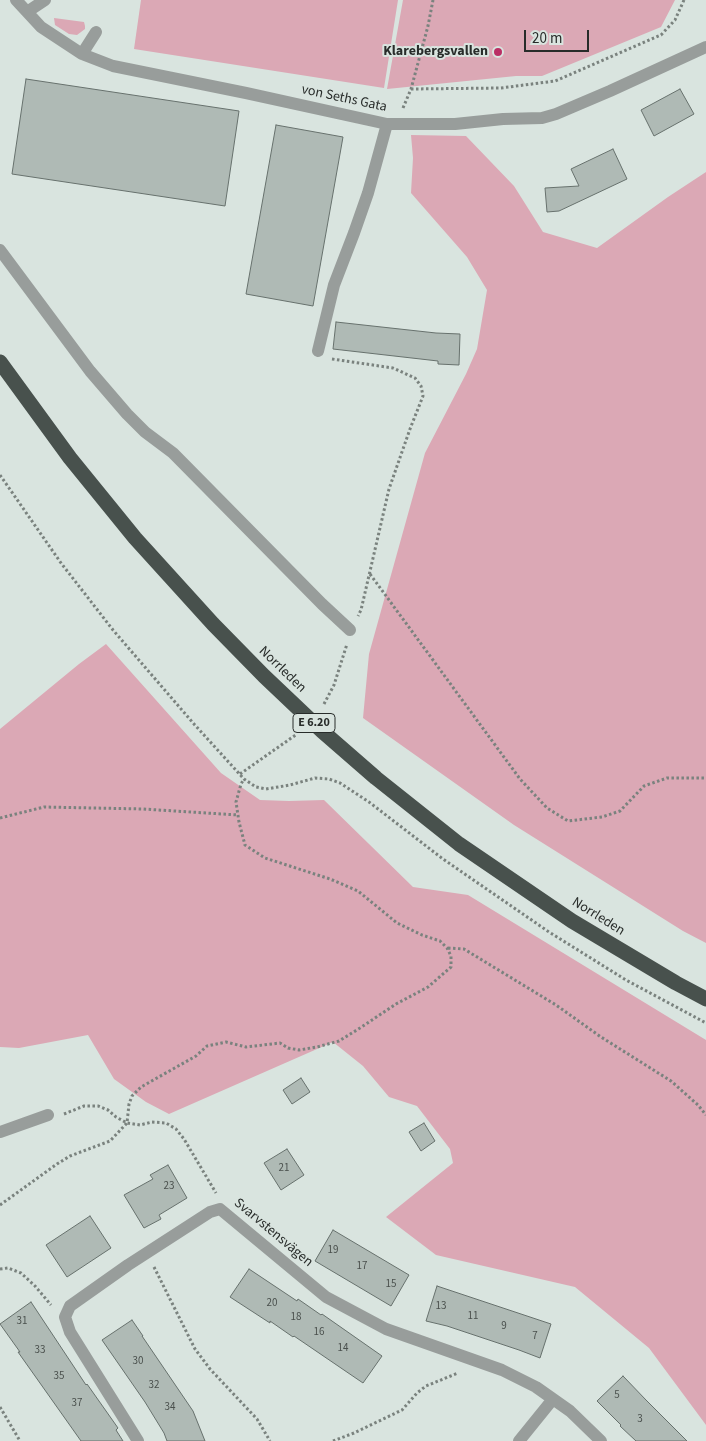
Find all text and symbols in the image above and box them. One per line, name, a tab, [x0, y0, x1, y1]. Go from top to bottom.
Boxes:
scale bar	[526, 20, 591, 52]
text: 20 m	[532, 28, 562, 49]
place label: Klarebergsvallen	[383, 44, 488, 60]
marker: Klarebergsvallen	[492, 46, 504, 58]
street label: von Seths Gata	[300, 82, 388, 116]
street label: Norrleden	[255, 643, 309, 697]
road number: E 6.20	[293, 714, 335, 732]
street label: Norrleden	[568, 894, 628, 940]
house number: 21	[279, 1162, 289, 1176]
house number: 23	[164, 1180, 174, 1194]
street label: Svarvstensvägen	[230, 1195, 316, 1271]
house number: 19	[328, 1244, 338, 1258]
house number: 17	[357, 1260, 367, 1274]
house number: 15	[386, 1278, 396, 1292]
house number: 20	[267, 1297, 277, 1311]
house number: 13	[436, 1300, 446, 1314]
house number: 11	[468, 1310, 478, 1324]
house number: 18	[291, 1311, 301, 1325]
house number: 31	[17, 1315, 27, 1329]
house number: 9	[501, 1320, 507, 1334]
house number: 16	[314, 1326, 324, 1340]
house number: 7	[532, 1330, 538, 1344]
house number: 14	[338, 1342, 348, 1356]
house number: 33	[35, 1344, 45, 1358]
house number: 30	[133, 1355, 143, 1369]
house number: 35	[54, 1370, 64, 1384]
house number: 32	[149, 1379, 159, 1393]
house number: 5	[614, 1389, 620, 1403]
house number: 37	[72, 1397, 82, 1411]
house number: 34	[165, 1401, 175, 1415]
house number: 3	[637, 1413, 643, 1427]

